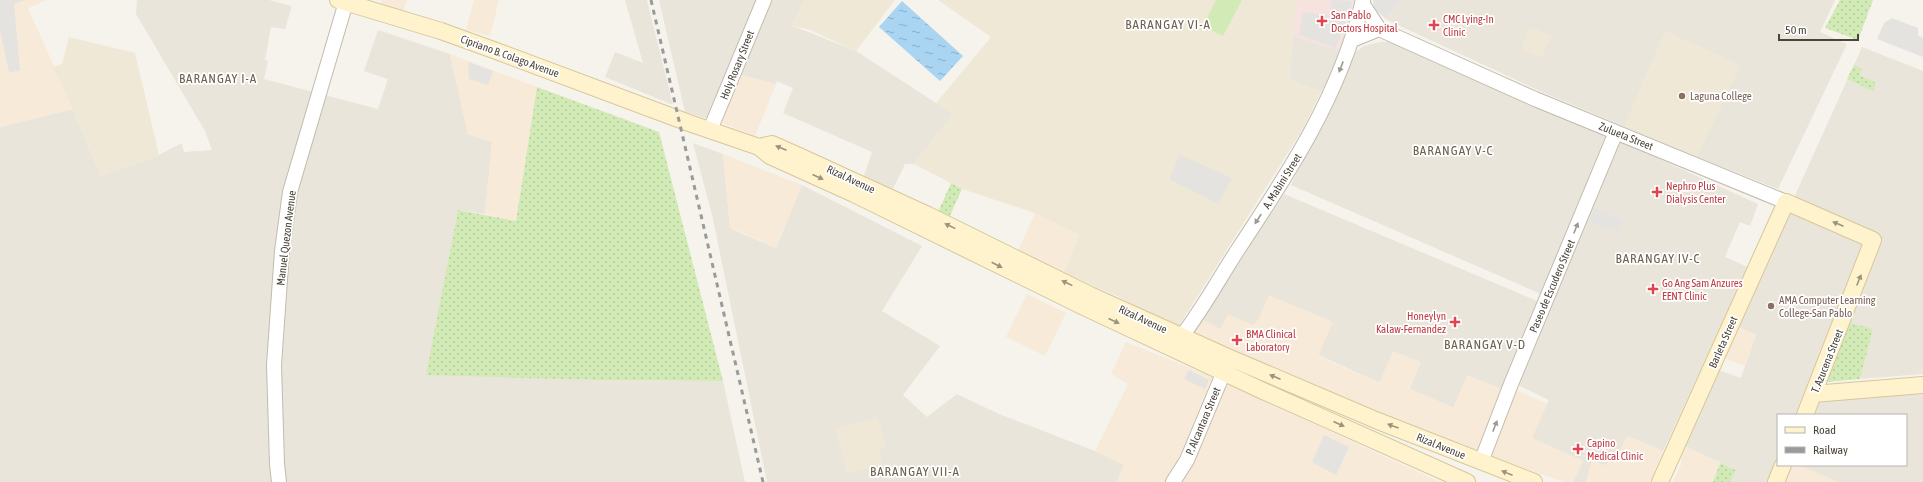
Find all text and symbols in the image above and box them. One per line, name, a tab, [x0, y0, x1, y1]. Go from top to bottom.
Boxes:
place label: San Pablo Doctors Hospital	[1331, 9, 1398, 34]
place label: CMC Lying-In Clinic	[1443, 13, 1494, 38]
marker: San Pablo Doctors Hospital	[1316, 15, 1328, 27]
scale bar	[1779, 16, 1858, 42]
district label: BARANGAY VI-A	[1125, 17, 1211, 32]
marker: CMC Lying-In Clinic	[1428, 19, 1440, 31]
text: 50 m	[1785, 23, 1807, 37]
street label: Holy Rosary Street	[718, 29, 756, 101]
street label: Cipriano B. Colago Avenue	[459, 33, 561, 79]
one-way arrow	[1338, 61, 1344, 73]
district label: BARANGAY I-A	[179, 71, 257, 86]
place label: Laguna College	[1690, 90, 1752, 102]
marker: Laguna College	[1677, 91, 1687, 101]
street label: Zulueta Street	[1597, 120, 1655, 152]
district label: BARANGAY V-C	[1413, 143, 1493, 158]
one-way arrow	[775, 145, 787, 151]
street label: A. Mabini Street	[1260, 151, 1304, 211]
street label: Rizal Avenue	[825, 163, 877, 195]
one-way arrow	[812, 174, 824, 180]
place label: Nephro Plus Dialysis Center	[1666, 180, 1726, 205]
marker: Nephro Plus Dialysis Center	[1651, 186, 1663, 198]
street label: Manuel Quezon Avenue	[274, 190, 298, 286]
one-way arrow	[1255, 213, 1262, 225]
one-way arrow	[1831, 221, 1843, 227]
one-way arrow	[1573, 222, 1579, 233]
one-way arrow	[945, 223, 956, 229]
street label: Paseo de Escudero Street	[1527, 238, 1577, 334]
district label: BARANGAY IV-C	[1616, 251, 1700, 266]
one-way arrow	[991, 262, 1003, 268]
one-way arrow	[1856, 274, 1862, 286]
place label: Go Ang Sam Anzures EENT Clinic	[1662, 277, 1743, 302]
one-way arrow	[1061, 280, 1073, 286]
marker: Go Ang Sam Anzures EENT Clinic	[1647, 283, 1659, 295]
place label: AMA Computer Learning College-San Pablo	[1779, 294, 1876, 319]
marker: AMA Computer Learning College-San Pablo	[1766, 301, 1776, 311]
street label: Rizal Avenue	[1117, 303, 1169, 335]
place label: Honeylyn Kalaw-Fernandez	[1376, 310, 1446, 335]
street label: Barleta Street	[1706, 314, 1740, 370]
marker: Honeylyn Kalaw-Fernandez	[1449, 316, 1461, 328]
one-way arrow	[1109, 319, 1121, 325]
street label: T. Azucena Street	[1809, 327, 1845, 395]
place label: BMA Clinical Laboratory	[1246, 328, 1296, 353]
marker: BMA Clinical Laboratory	[1231, 334, 1243, 346]
district label: BARANGAY V-D	[1444, 337, 1526, 352]
one-way arrow	[1269, 374, 1280, 380]
street label: P. Alcantara Street	[1183, 385, 1223, 457]
legend	[1777, 414, 1907, 466]
one-way arrow	[1492, 419, 1498, 431]
one-way arrow	[1334, 422, 1346, 428]
one-way arrow	[1386, 423, 1398, 429]
text: Road	[1813, 423, 1836, 437]
street label: Rizal Avenue	[1415, 431, 1467, 461]
place label: Capino Medical Clinic	[1587, 437, 1644, 462]
marker: Capino Medical Clinic	[1572, 443, 1584, 455]
text: Railway	[1813, 443, 1848, 457]
district label: BARANGAY VII-A	[870, 464, 960, 479]
one-way arrow	[1501, 469, 1513, 475]

